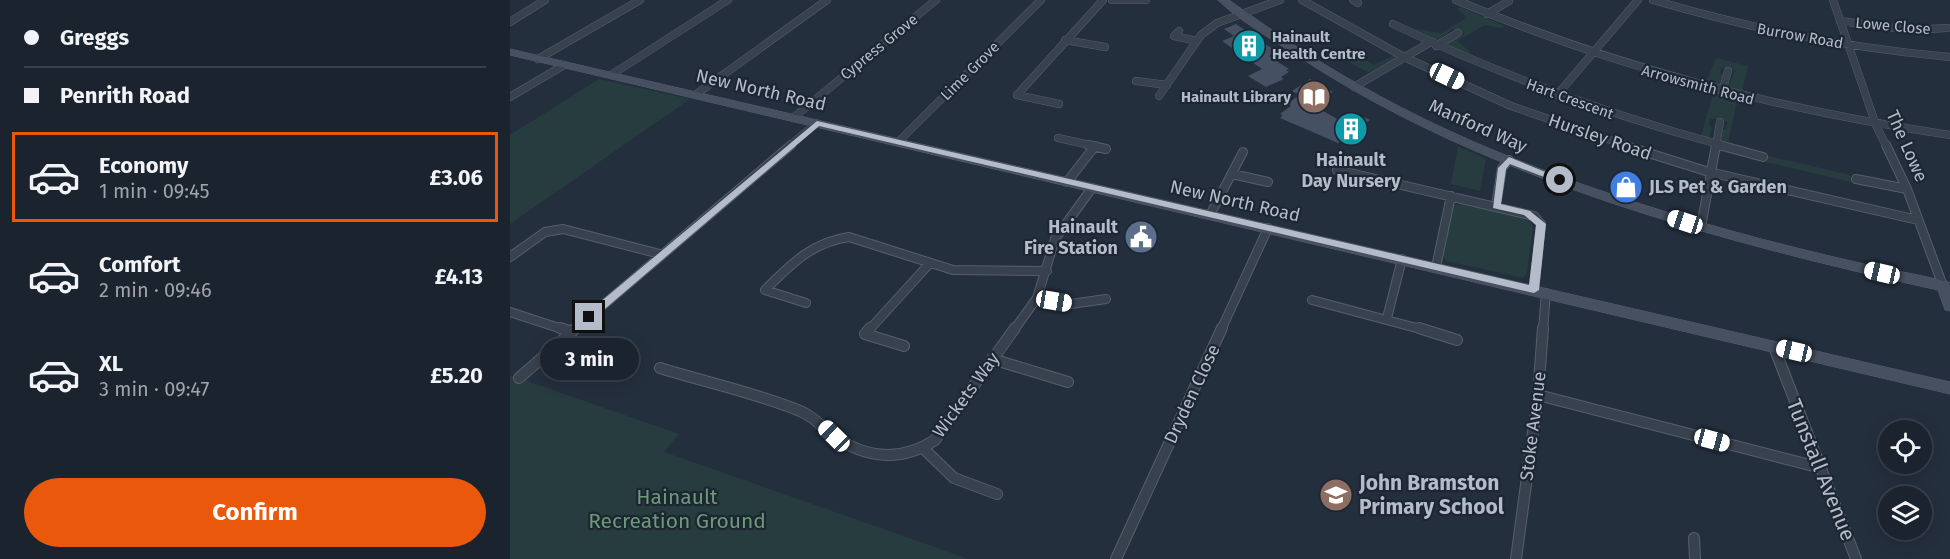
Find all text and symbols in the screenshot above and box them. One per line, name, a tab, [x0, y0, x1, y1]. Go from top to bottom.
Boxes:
street label: Cypress Grove	[837, 10, 921, 84]
street label: Lowe Close	[1855, 14, 1931, 38]
street label: Burrow Road	[1756, 20, 1844, 52]
text: Greggs	[60, 24, 129, 51]
building icon: Hainault Health Centre	[1231, 28, 1267, 64]
place label: Hainault Health Centre	[1272, 28, 1366, 63]
street label: Lime Grove	[937, 38, 1003, 104]
car	[1427, 60, 1467, 92]
street label: Arrowsmith Road	[1640, 61, 1756, 109]
street label: New North Road	[694, 64, 828, 116]
street label: Hart Crescent	[1524, 75, 1617, 123]
library icon: Hainault Library	[1296, 79, 1332, 115]
text: Penrith Road	[60, 82, 190, 109]
place label: Hainault Library	[1181, 88, 1291, 106]
street label: Manford Way	[1425, 95, 1531, 158]
street label: The Lowe	[1881, 107, 1933, 185]
street label: Hursley Road	[1545, 109, 1655, 165]
building icon: Hainault Day Nursery	[1333, 111, 1369, 147]
place label: Hainault Day Nursery	[1301, 149, 1401, 192]
icon: car	[27, 150, 81, 204]
text: Economy	[99, 152, 188, 179]
text: £3.06	[429, 164, 483, 191]
route start	[1546, 166, 1573, 193]
shop icon: JLS Pet & Garden	[1608, 169, 1644, 205]
street label: New North Road	[1168, 175, 1302, 227]
place label: JLS Pet & Garden	[1648, 176, 1787, 198]
text: 1 min · 09:45	[99, 179, 209, 203]
car	[1665, 208, 1705, 236]
place label: Hainault Fire Station	[1024, 216, 1119, 259]
public building icon: Hainault Fire Station	[1123, 219, 1159, 255]
icon: car	[27, 249, 81, 303]
text: Comfort	[99, 251, 180, 278]
car	[1862, 260, 1902, 286]
text: £4.13	[435, 263, 483, 290]
text: 2 min · 09:46	[99, 278, 212, 302]
car	[1035, 289, 1073, 313]
route end	[575, 303, 602, 330]
callout: 3 min	[539, 338, 638, 380]
car	[1774, 338, 1814, 364]
street label: Dryden Close	[1159, 341, 1225, 447]
text: 3 min	[565, 347, 614, 371]
icon: car	[27, 348, 81, 402]
street label: Wickets Way	[928, 348, 1004, 442]
text: XL	[99, 350, 123, 377]
text: £5.20	[430, 362, 483, 389]
street label: Stoke Avenue	[1515, 370, 1551, 482]
text: 3 min · 09:47	[99, 377, 209, 401]
street label: Tunstall Avenue	[1781, 395, 1861, 545]
car	[815, 417, 853, 455]
map controls	[1878, 420, 1932, 540]
button: locate	[1878, 420, 1932, 474]
car	[1692, 427, 1732, 453]
place label: John Bramston Primary School	[1358, 470, 1505, 520]
school or university icon: John Bramston Primary School	[1318, 477, 1354, 513]
button: Confirm	[24, 478, 486, 547]
park label: Hainault Recreation Ground	[588, 484, 766, 534]
button: layers	[1878, 486, 1932, 540]

